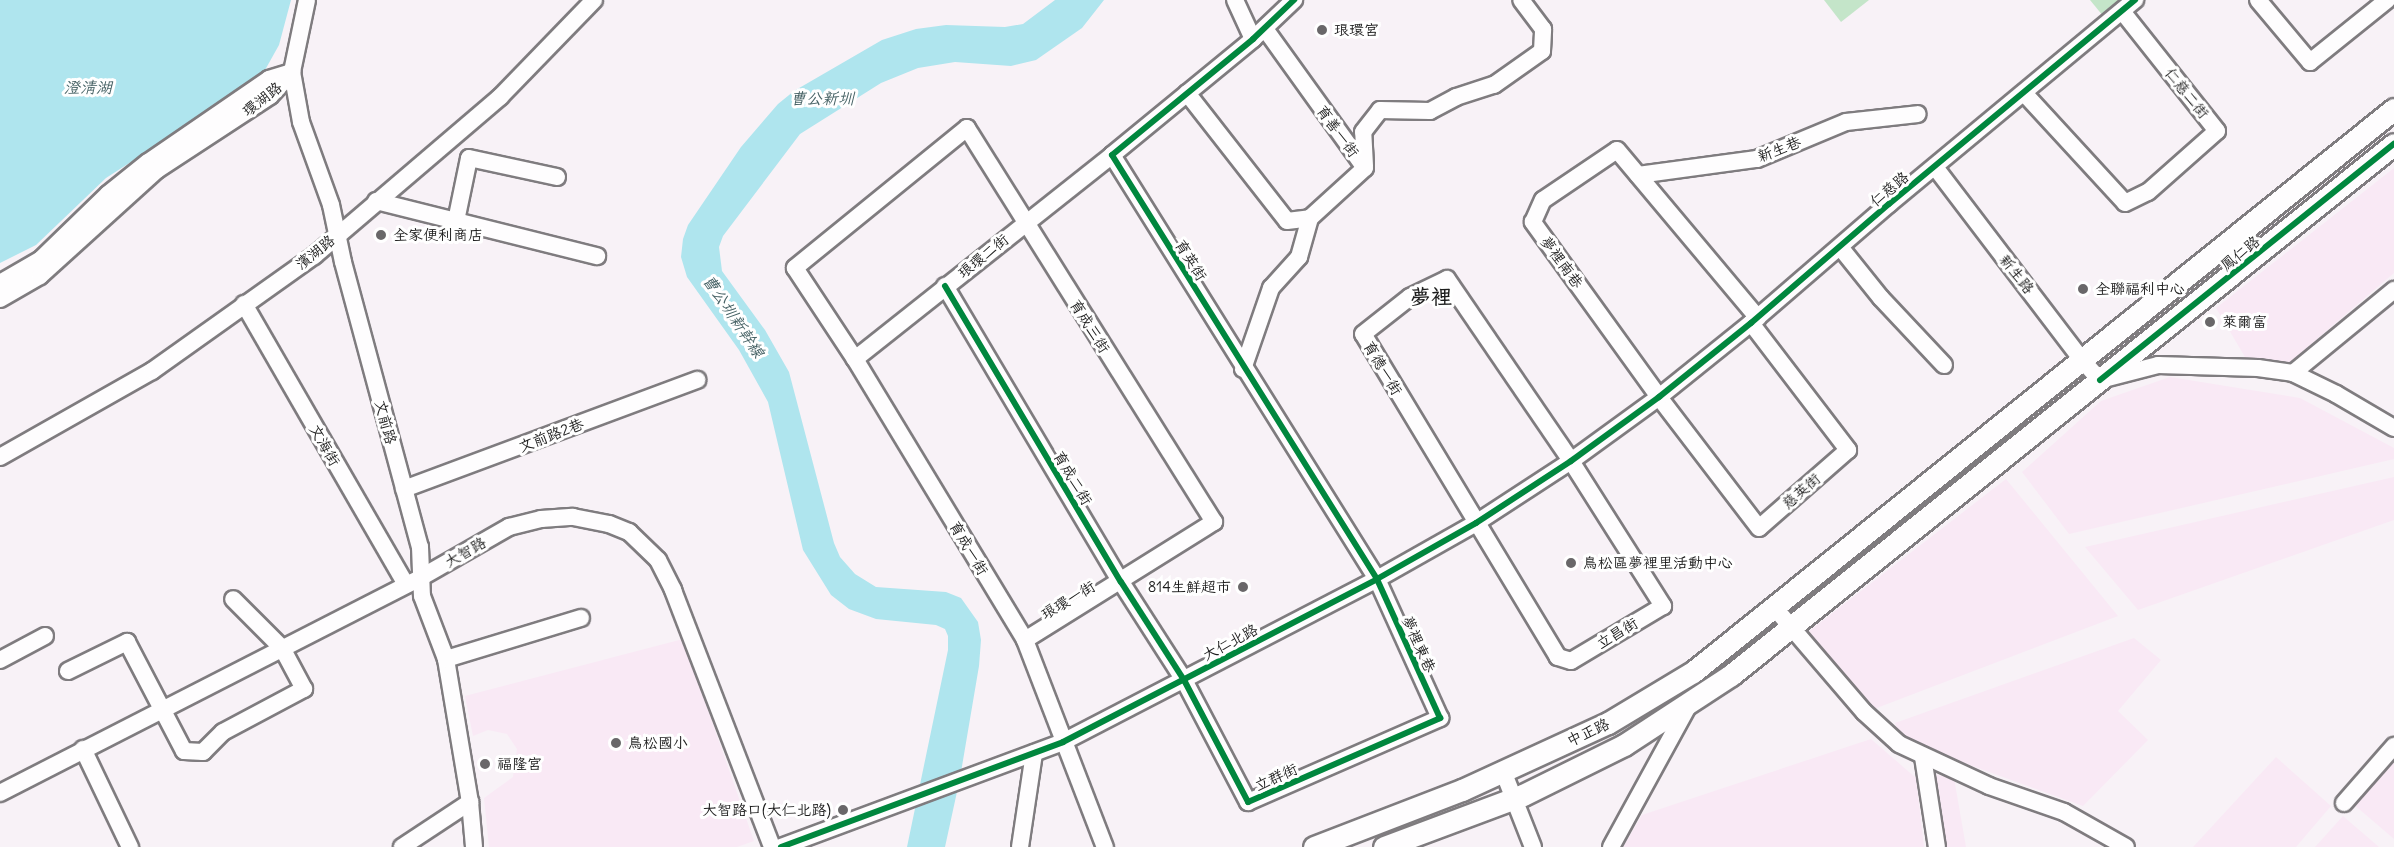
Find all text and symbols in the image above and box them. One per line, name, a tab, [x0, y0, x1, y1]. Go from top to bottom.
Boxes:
place label: 琅環宮	[1334, 21, 1379, 39]
marker: 琅環宮	[1315, 23, 1329, 37]
street label: 仁慈二街	[2161, 64, 2213, 122]
water label: 澄清湖	[64, 77, 112, 97]
street label: 環湖路	[239, 78, 285, 120]
water label: 曹公新圳	[790, 88, 854, 108]
street label: 育善一街	[1313, 101, 1363, 161]
street label: 新生巷	[1755, 133, 1803, 165]
street label: 仁慈路	[1866, 168, 1912, 210]
place label: 全家便利商店	[393, 226, 483, 244]
marker: 全家便利商店	[374, 228, 388, 242]
street label: 琅環二街	[954, 230, 1012, 282]
street label: 濱湖路	[292, 231, 338, 273]
street label: 夢裡南巷	[1537, 232, 1587, 292]
street label: 鳳仁路	[2217, 232, 2263, 274]
street label: 育英街	[1171, 236, 1211, 284]
street label: 新生路	[1996, 251, 2038, 297]
water label: 曹公圳新幹線	[699, 271, 769, 361]
place label: 全聯福利中心	[2095, 280, 2185, 298]
marker: 全聯福利中心	[2076, 282, 2090, 296]
district label: 夢裡	[1410, 284, 1452, 310]
street label: 育成三街	[1066, 296, 1114, 356]
place label: 萊爾富	[2222, 313, 2267, 331]
marker: 萊爾富	[2203, 315, 2217, 329]
street label: 育德一街	[1360, 338, 1406, 398]
street label: 文前路	[371, 398, 401, 446]
street label: 文前路2巷	[516, 414, 586, 456]
street label: 文海街	[306, 421, 344, 469]
street label: 育成二街	[1050, 448, 1096, 508]
street label: 慈英街	[1778, 469, 1824, 513]
street label: 育成一街	[946, 518, 992, 578]
street label: 大智路	[441, 533, 489, 571]
place label: 鳥松區夢裡里活動中心	[1583, 554, 1733, 572]
marker: 鳥松區夢裡里活動中心	[1564, 556, 1578, 570]
street label: 琅環一街	[1038, 577, 1098, 623]
place label: 814生鮮超市	[1148, 578, 1231, 596]
marker: 814生鮮超市	[1236, 580, 1250, 594]
street label: 夢裡東巷	[1399, 613, 1439, 675]
street label: 立昌街	[1593, 614, 1641, 652]
street label: 大仁北路	[1199, 620, 1261, 664]
street label: 中正路	[1564, 714, 1612, 750]
place label: 鳥松國小	[628, 734, 688, 752]
marker: 鳥松國小	[609, 736, 623, 750]
place label: 福隆宮	[497, 755, 542, 773]
marker: 福隆宮	[478, 757, 492, 771]
street label: 立群街	[1252, 760, 1300, 794]
place label: 大智路口(大仁北路)	[702, 801, 831, 819]
marker: 大智路口(大仁北路)	[836, 803, 850, 817]

